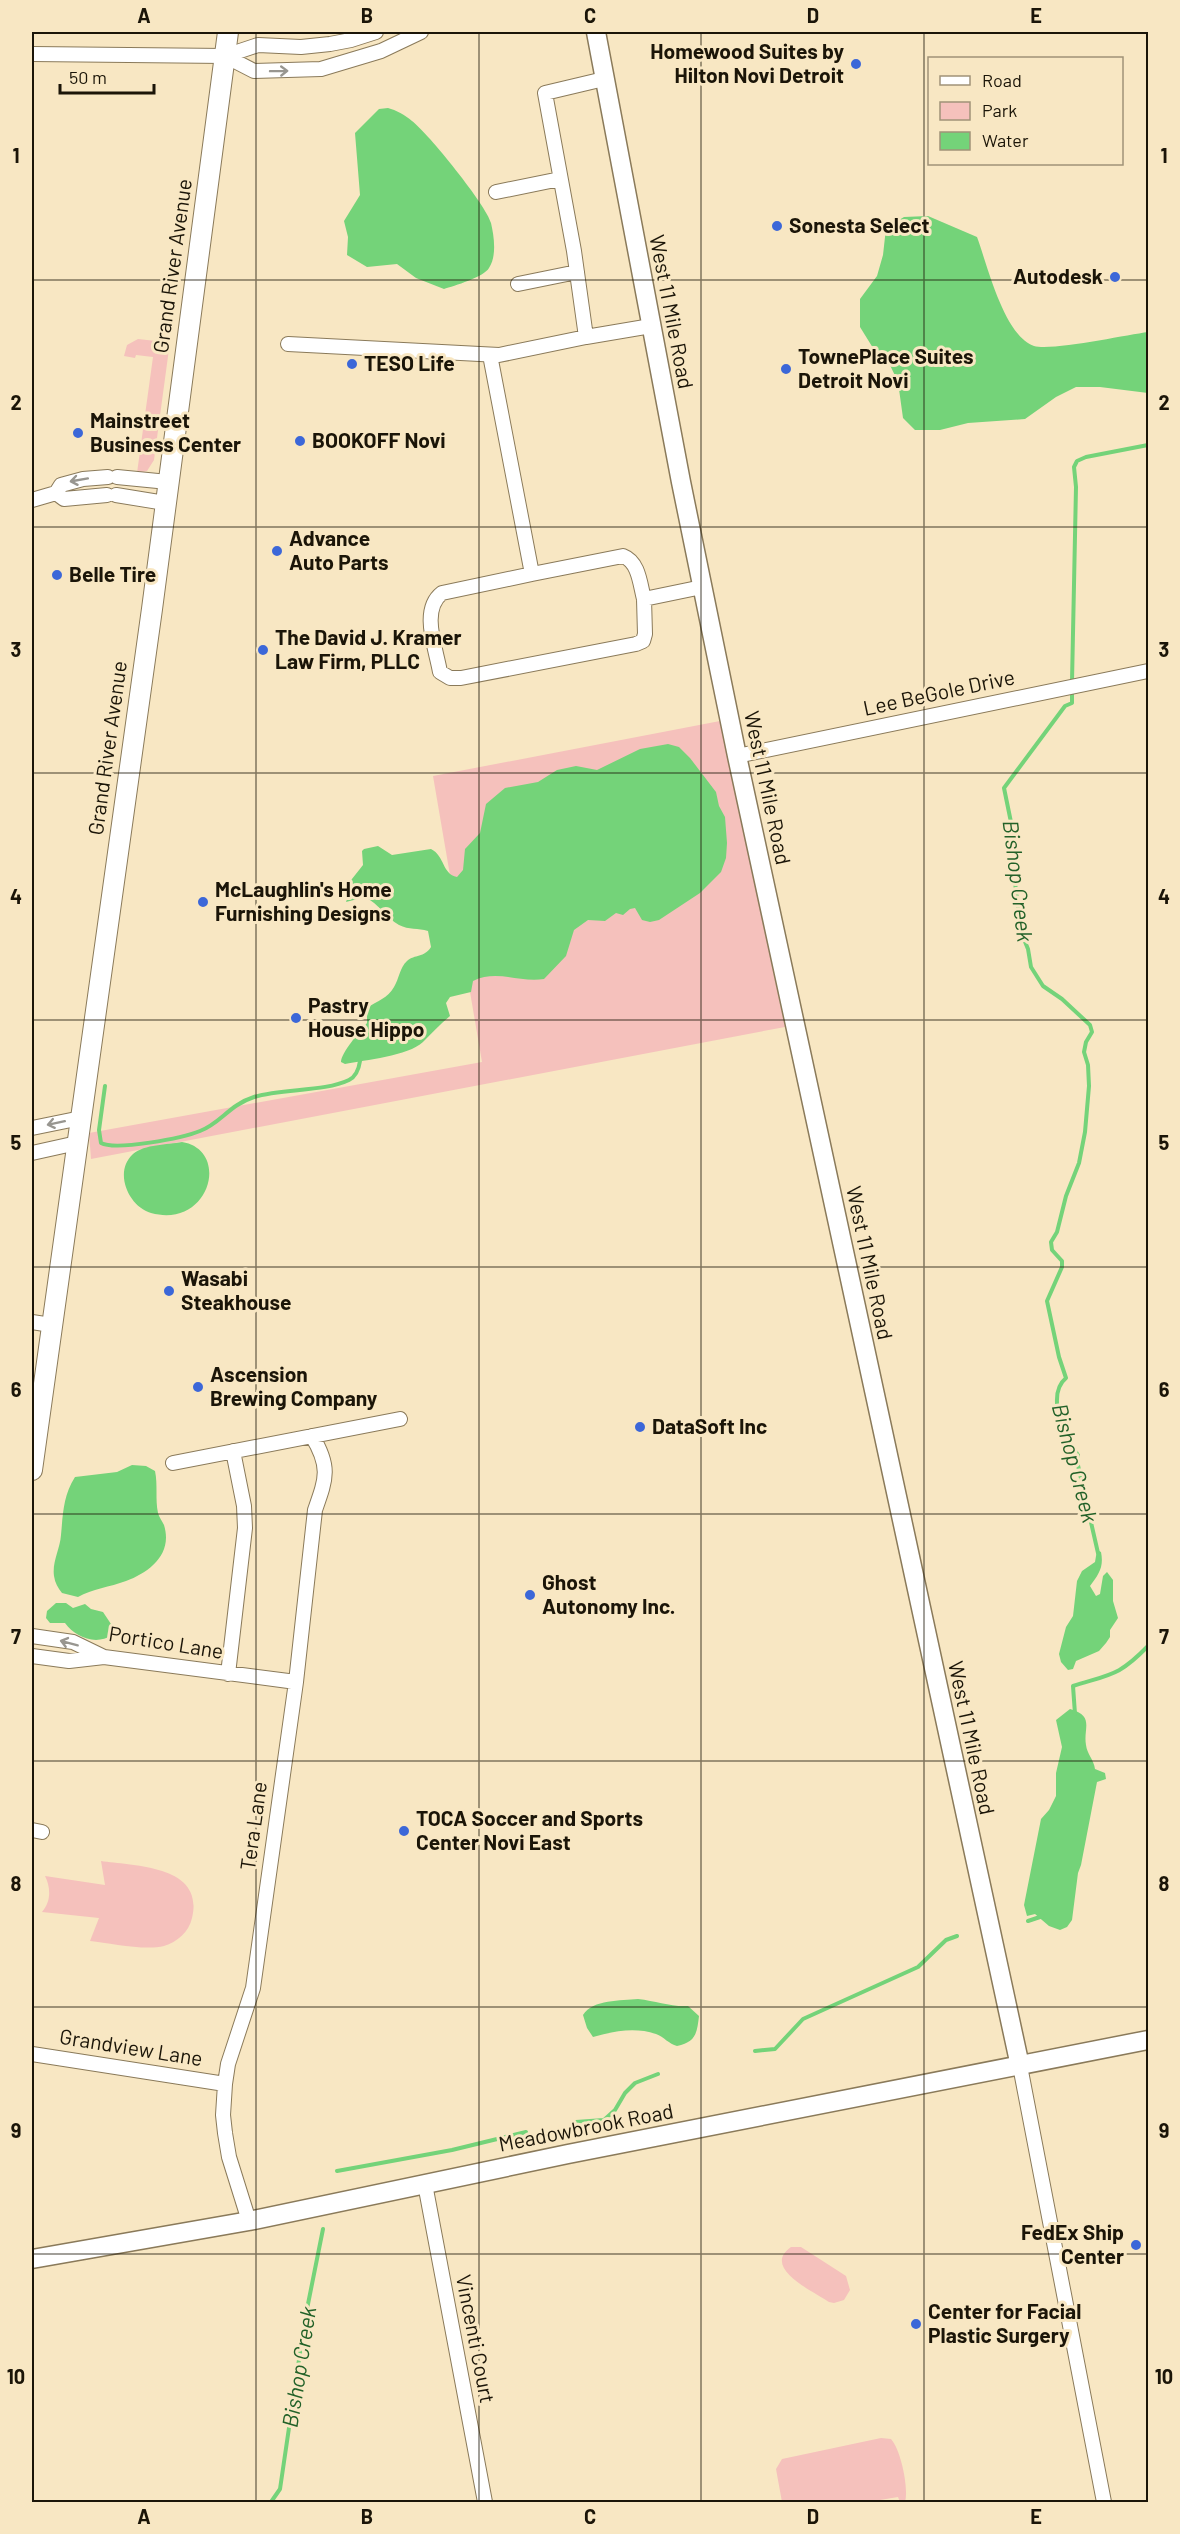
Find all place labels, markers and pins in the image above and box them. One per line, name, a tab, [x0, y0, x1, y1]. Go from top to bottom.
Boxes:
place label: Homewood Suites by Hilton Novi Detroit	[650, 38, 844, 87]
marker: Homewood Suites by Hilton Novi Detroit	[849, 57, 863, 71]
place label: Sonesta Select	[789, 212, 930, 237]
marker: Sonesta Select	[770, 219, 784, 233]
place label: Autodesk	[1013, 263, 1103, 288]
marker: Autodesk	[1108, 270, 1122, 284]
place label: TownePlace Suites Detroit Novi	[798, 343, 974, 392]
place label: TESO Life	[364, 350, 455, 375]
marker: TESO Life	[345, 357, 359, 371]
marker: TownePlace Suites Detroit Novi	[779, 362, 793, 376]
place label: Mainstreet Business Center	[90, 407, 241, 456]
marker: Mainstreet Business Center	[71, 426, 85, 440]
place label: BOOKOFF Novi	[312, 427, 446, 452]
marker: BOOKOFF Novi	[293, 434, 307, 448]
place label: Advance Auto Parts	[289, 525, 388, 574]
marker: Advance Auto Parts	[270, 544, 284, 558]
place label: Belle Tire	[69, 561, 156, 586]
marker: Belle Tire	[50, 568, 64, 582]
place label: The David J. Kramer Law Firm, PLLC	[275, 624, 462, 673]
marker: The David J. Kramer Law Firm, PLLC	[256, 643, 270, 657]
place label: McLaughlin's Home Furnishing Designs	[215, 876, 392, 925]
marker: McLaughlin's Home Furnishing Designs	[196, 895, 210, 909]
place label: Pastry House Hippo	[308, 992, 425, 1041]
marker: Pastry House Hippo	[289, 1011, 303, 1025]
place label: Wasabi Steakhouse	[181, 1265, 292, 1314]
marker: Wasabi Steakhouse	[162, 1284, 176, 1298]
place label: Ascension Brewing Company	[210, 1361, 378, 1410]
marker: Ascension Brewing Company	[191, 1380, 205, 1394]
place label: DataSoft Inc	[652, 1413, 767, 1438]
marker: DataSoft Inc	[633, 1420, 647, 1434]
place label: Ghost Autonomy Inc.	[542, 1569, 675, 1618]
marker: Ghost Autonomy Inc.	[523, 1588, 537, 1602]
place label: TOCA Soccer and Sports Center Novi East	[416, 1805, 643, 1854]
marker: TOCA Soccer and Sports Center Novi East	[397, 1824, 411, 1838]
place label: FedEx Ship Center	[1021, 2219, 1124, 2268]
marker: FedEx Ship Center	[1129, 2238, 1143, 2252]
place label: Center for Facial Plastic Surgery	[928, 2298, 1081, 2347]
marker: Center for Facial Plastic Surgery	[909, 2317, 923, 2331]

